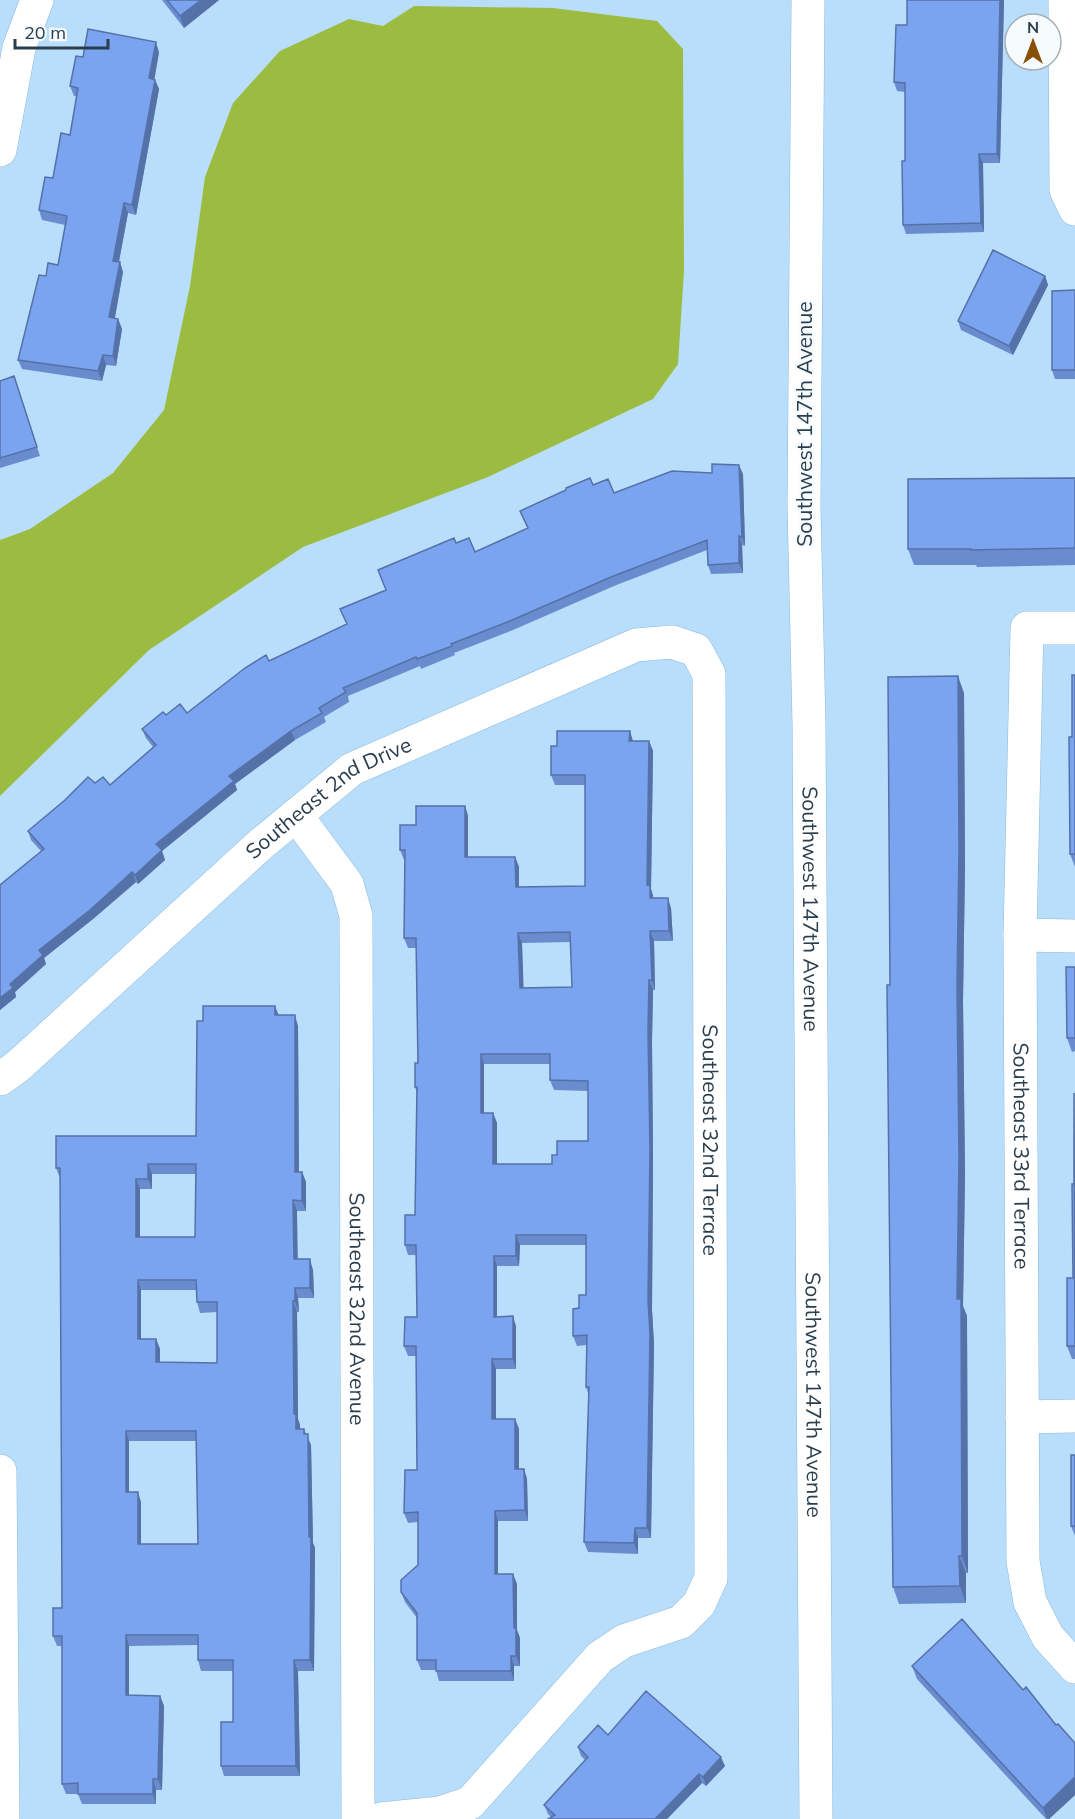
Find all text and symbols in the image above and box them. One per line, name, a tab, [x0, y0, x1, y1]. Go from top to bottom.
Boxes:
scale bar	[15, 12, 108, 50]
north arrow	[1003, 12, 1063, 72]
text: N	[1027, 17, 1039, 37]
text: 20 m	[24, 21, 66, 44]
street label: Southwest 147th Avenue	[791, 301, 817, 547]
street label: Southeast 2nd Drive	[240, 731, 415, 864]
street label: Southwest 147th Avenue	[797, 786, 825, 1032]
street label: Southeast 32nd Terrace	[698, 1024, 724, 1256]
street label: Southeast 33rd Terrace	[1009, 1042, 1036, 1269]
street label: Southeast 32nd Avenue	[345, 1192, 371, 1425]
street label: Southwest 147th Avenue	[801, 1272, 828, 1518]

